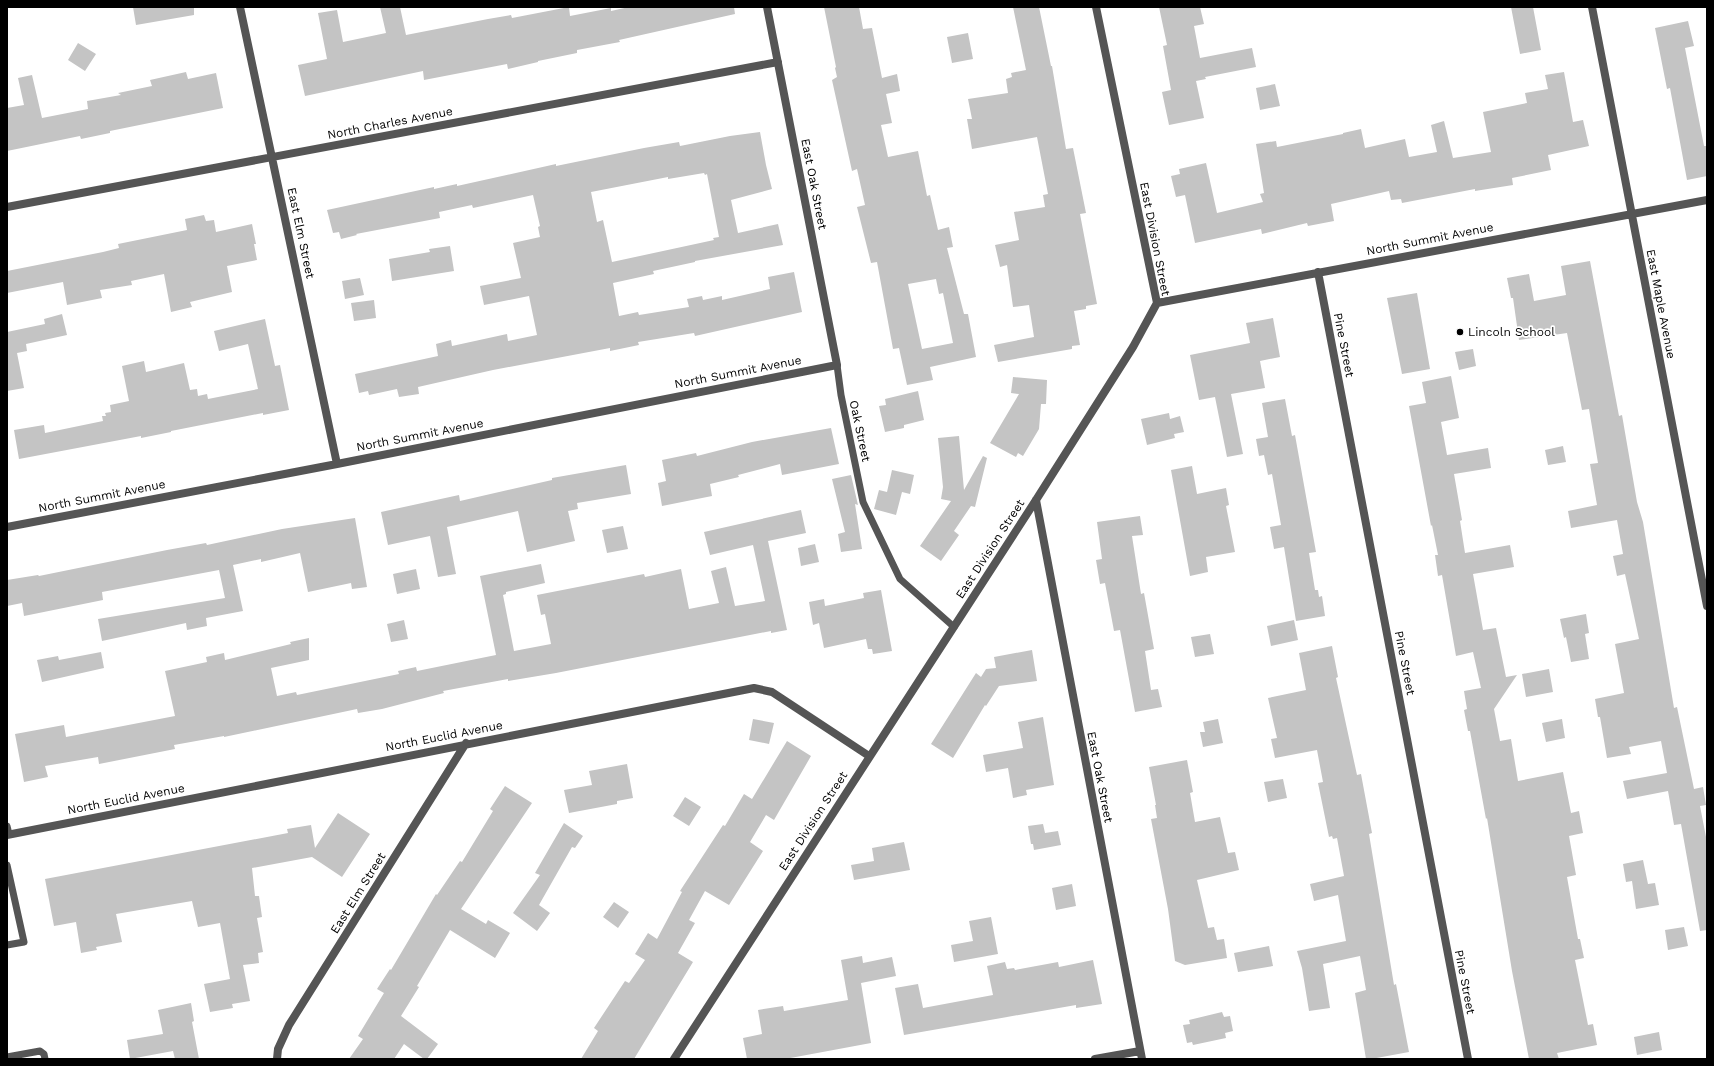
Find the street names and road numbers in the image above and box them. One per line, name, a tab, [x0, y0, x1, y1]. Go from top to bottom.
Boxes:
street label: North Charles Avenue	[326, 104, 454, 142]
street label: East Oak Street	[798, 137, 830, 231]
street label: East Division Street	[1137, 181, 1173, 297]
street label: East Elm Street	[284, 186, 318, 280]
street label: North Summit Avenue	[1365, 220, 1495, 258]
street label: East Maple Avenue	[1644, 248, 1678, 360]
street label: Pine Street	[1331, 312, 1357, 378]
street label: North Summit Avenue	[673, 353, 803, 391]
street label: Oak Street	[847, 399, 873, 463]
street label: North Summit Avenue	[355, 416, 485, 454]
street label: North Summit Avenue	[37, 477, 167, 515]
street label: East Division Street	[953, 497, 1027, 601]
street label: Pine Street	[1392, 630, 1418, 696]
street label: North Euclid Avenue	[384, 718, 504, 754]
street label: East Oak Street	[1084, 730, 1116, 824]
street label: East Division Street	[776, 769, 850, 873]
street label: North Euclid Avenue	[66, 781, 186, 817]
street label: East Elm Street	[327, 850, 389, 936]
street label: Pine Street	[1452, 949, 1478, 1015]

